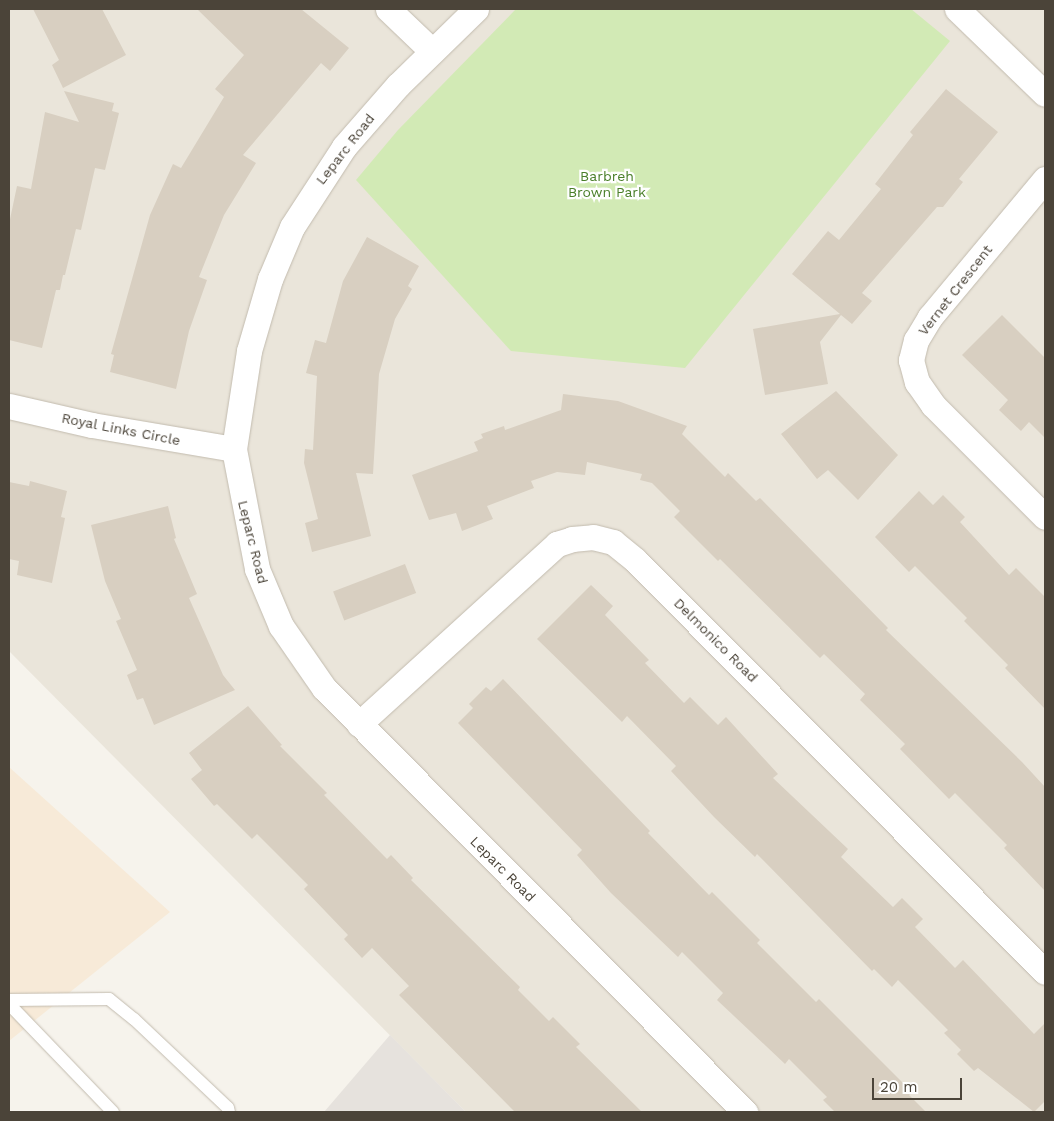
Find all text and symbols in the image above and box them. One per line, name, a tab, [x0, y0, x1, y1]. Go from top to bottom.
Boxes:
street label: Leparc Road	[312, 110, 378, 188]
park label: Barbreh Brown Park	[568, 168, 646, 200]
street label: Vernet Crescent	[914, 241, 996, 339]
street label: Royal Links Circle	[60, 409, 182, 449]
street label: Leparc Road	[235, 499, 271, 585]
street label: Delmonico Road	[671, 595, 761, 685]
street label: Leparc Road	[467, 833, 539, 905]
scale bar	[874, 1068, 964, 1100]
text: 20 m	[880, 1078, 918, 1096]

